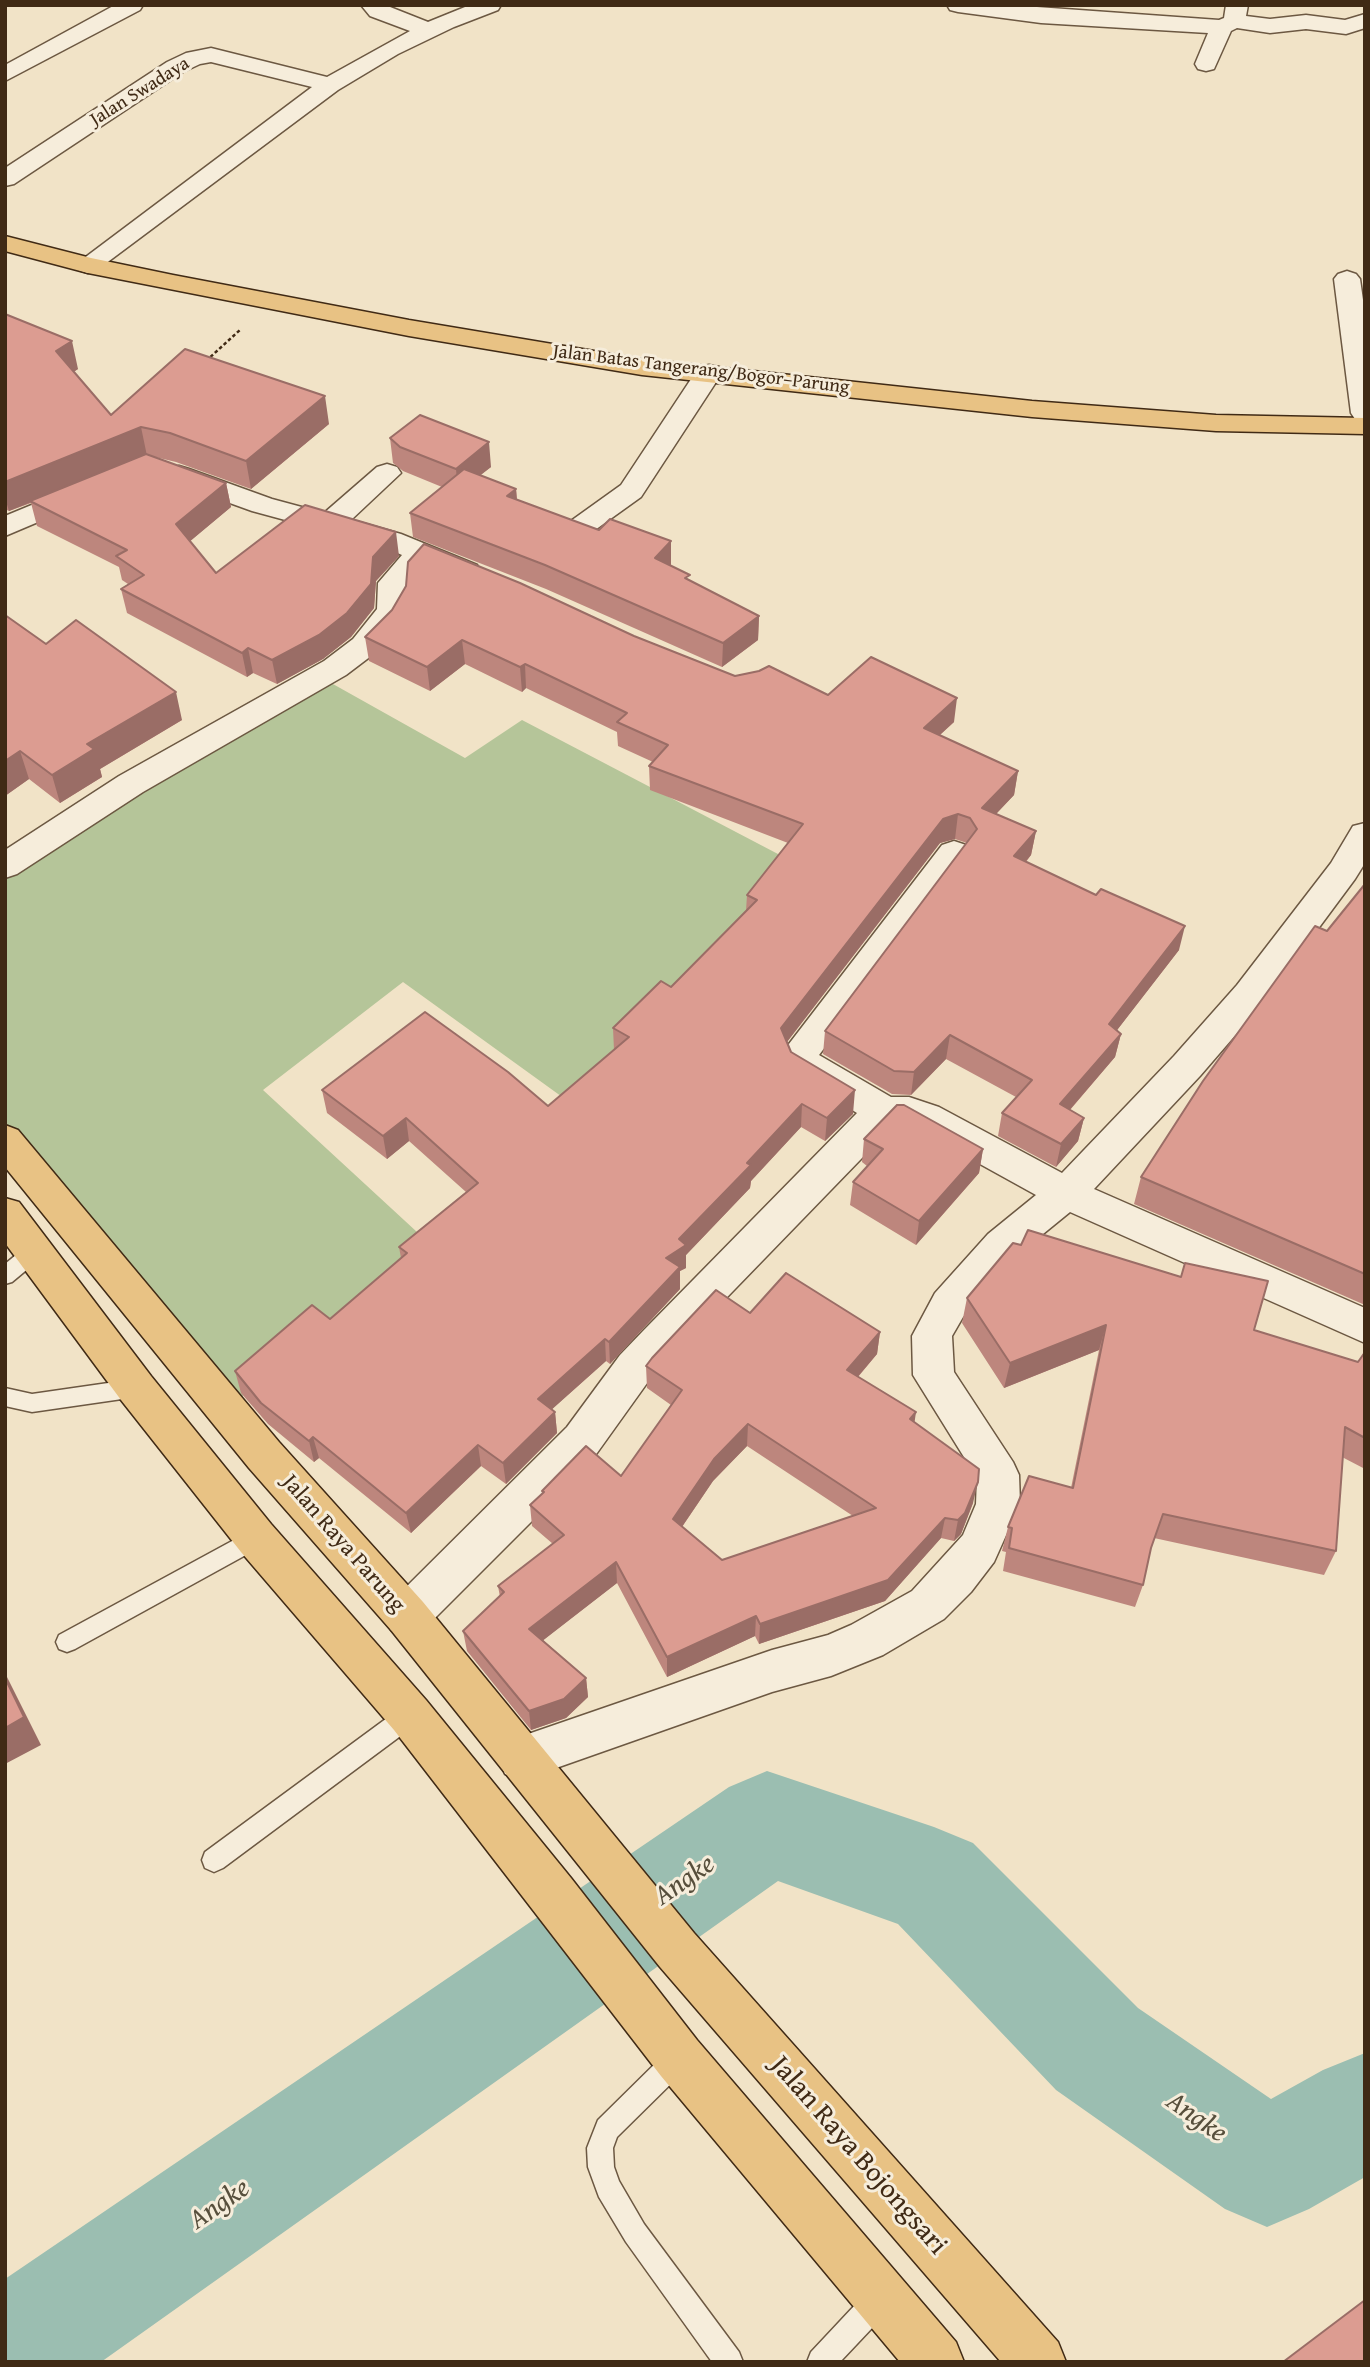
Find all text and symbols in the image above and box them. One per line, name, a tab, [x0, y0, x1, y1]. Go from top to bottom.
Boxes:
street label: Jalan Swadaya	[86, 52, 194, 132]
street label: Jalan Batas Tangerang/Bogor–Parung	[551, 340, 851, 400]
street label: Jalan Raya Parung	[275, 1469, 411, 1619]
water label: Angke	[648, 1848, 722, 1914]
street label: Jalan Raya Bojongsari	[762, 2050, 954, 2262]
water label: Angke	[1159, 2085, 1233, 2151]
water label: Angke	[183, 2172, 257, 2238]

